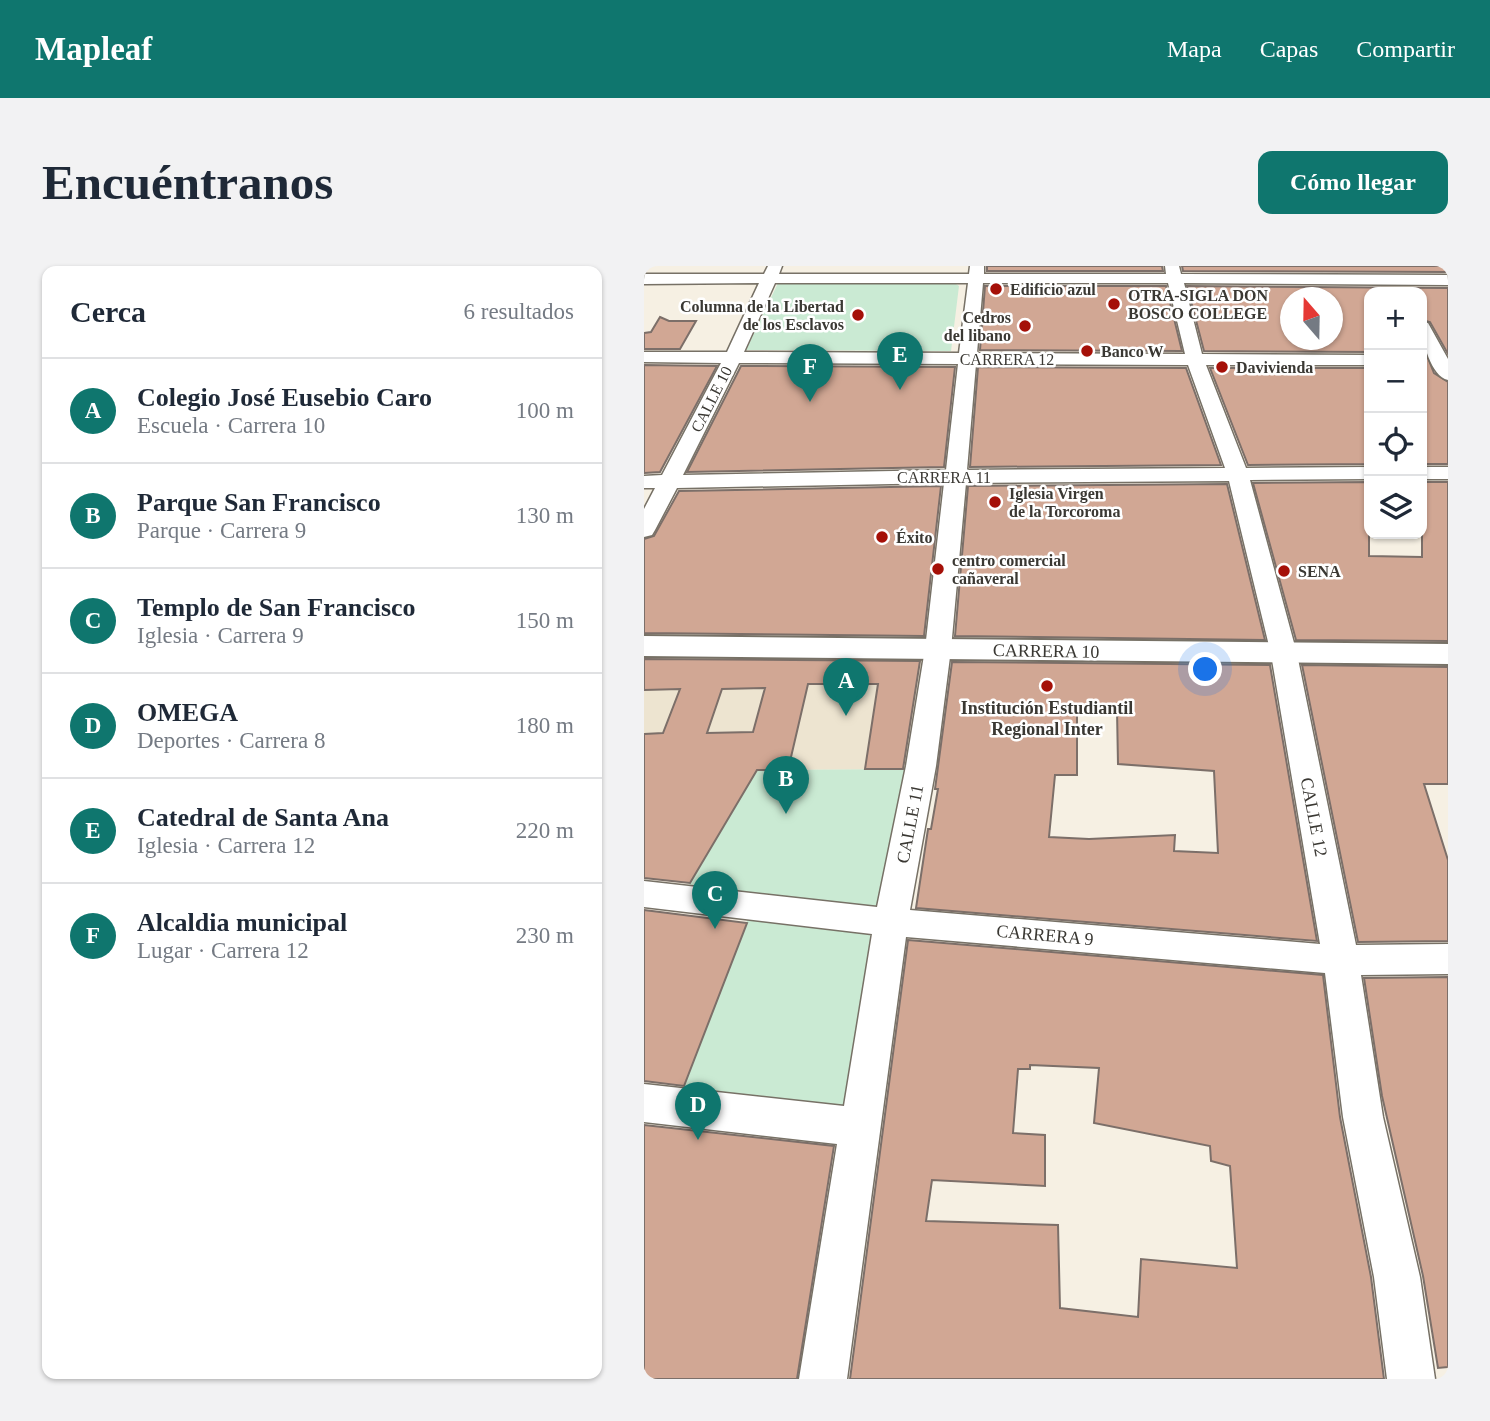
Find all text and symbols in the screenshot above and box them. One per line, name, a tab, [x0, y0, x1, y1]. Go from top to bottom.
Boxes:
text: Mapleaf	[35, 31, 152, 67]
text: Mapa	[1167, 36, 1222, 62]
text: Capas	[1260, 36, 1318, 62]
text: Compartir	[1356, 36, 1455, 62]
button: Cómo llegar	[1258, 151, 1448, 214]
text: Encuéntranos	[42, 155, 333, 210]
marker: Edificio azul	[988, 281, 1004, 297]
place label: Edificio azul	[1010, 281, 1096, 298]
place label: OTRA-SIGLA DON BOSCO COLLEGE	[1128, 287, 1268, 322]
north arrow	[1280, 287, 1343, 350]
map controls	[1364, 287, 1427, 539]
button: +	[1364, 287, 1427, 350]
text: Cerca	[70, 295, 146, 328]
marker: OTRA-SIGLA DON BOSCO COLLEGE	[1106, 296, 1122, 312]
place label: Columna de la Libertad de los Esclavos	[680, 298, 844, 333]
text: 6 resultados	[463, 299, 574, 324]
marker: Columna de la Libertad de los Esclavos	[850, 307, 866, 323]
place label: Cedros del libano	[944, 309, 1011, 344]
marker: Cedros del libano	[1017, 318, 1033, 334]
pin: E	[877, 332, 923, 390]
marker: Banco W	[1079, 343, 1095, 359]
place label: Banco W	[1101, 343, 1163, 360]
pin: F	[787, 344, 833, 402]
button: −	[1364, 350, 1427, 413]
street label: CARRERA 12	[960, 351, 1054, 368]
marker: Davivienda	[1214, 359, 1230, 375]
place label: Davivienda	[1236, 359, 1313, 376]
street label: CALLE 10	[688, 363, 735, 435]
text: Colegio José Eusebio Caro	[137, 383, 432, 412]
text: A	[85, 398, 101, 423]
text: 100 m	[516, 398, 574, 423]
text: Escuela · Carrera 10	[137, 413, 325, 438]
button: locate	[1364, 413, 1427, 476]
street label: CARRERA 11	[897, 469, 991, 486]
button: layers	[1364, 476, 1427, 539]
place label: Iglesia Virgen de la Torcoroma	[1009, 485, 1120, 520]
text: Parque San Francisco	[137, 488, 381, 517]
marker: Iglesia Virgen de la Torcoroma	[987, 494, 1003, 510]
text: B	[85, 503, 101, 528]
text: 130 m	[516, 503, 574, 528]
text: Parque · Carrera 9	[137, 518, 306, 543]
place label: Éxito	[896, 528, 932, 546]
marker: Éxito	[874, 529, 890, 545]
place label: centro comercial cañaveral	[952, 552, 1066, 587]
marker: centro comercial cañaveral	[930, 561, 946, 577]
marker: SENA	[1276, 563, 1292, 579]
place label: SENA	[1298, 563, 1341, 580]
text: Templo de San Francisco	[137, 593, 416, 622]
text: C	[85, 608, 101, 633]
text: 150 m	[516, 608, 574, 633]
text: Iglesia · Carrera 9	[137, 623, 304, 648]
street label: CARRERA 10	[993, 640, 1099, 662]
your location	[1188, 652, 1222, 686]
pin: A	[823, 658, 869, 716]
marker: Institución Estudiantil Regional Inter	[1039, 678, 1055, 694]
text: OMEGA	[137, 698, 238, 727]
place label: Institución Estudiantil Regional Inter	[961, 698, 1133, 739]
text: D	[85, 713, 101, 738]
text: 180 m	[516, 713, 574, 738]
text: Deportes · Carrera 8	[137, 728, 325, 753]
pin: B	[763, 756, 809, 814]
street label: CALLE 12	[1297, 776, 1331, 858]
street label: CALLE 11	[893, 783, 927, 865]
text: Catedral de Santa Ana	[137, 803, 389, 832]
text: E	[85, 818, 101, 843]
text: 220 m	[516, 818, 574, 843]
text: Iglesia · Carrera 12	[137, 833, 315, 858]
pin: C	[692, 871, 738, 929]
text: Alcaldia municipal	[137, 908, 347, 937]
street label: CARRERA 9	[996, 921, 1094, 949]
text: F	[86, 923, 100, 948]
text: 230 m	[516, 923, 574, 948]
text: Lugar · Carrera 12	[137, 938, 309, 963]
pin: D	[675, 1082, 721, 1140]

